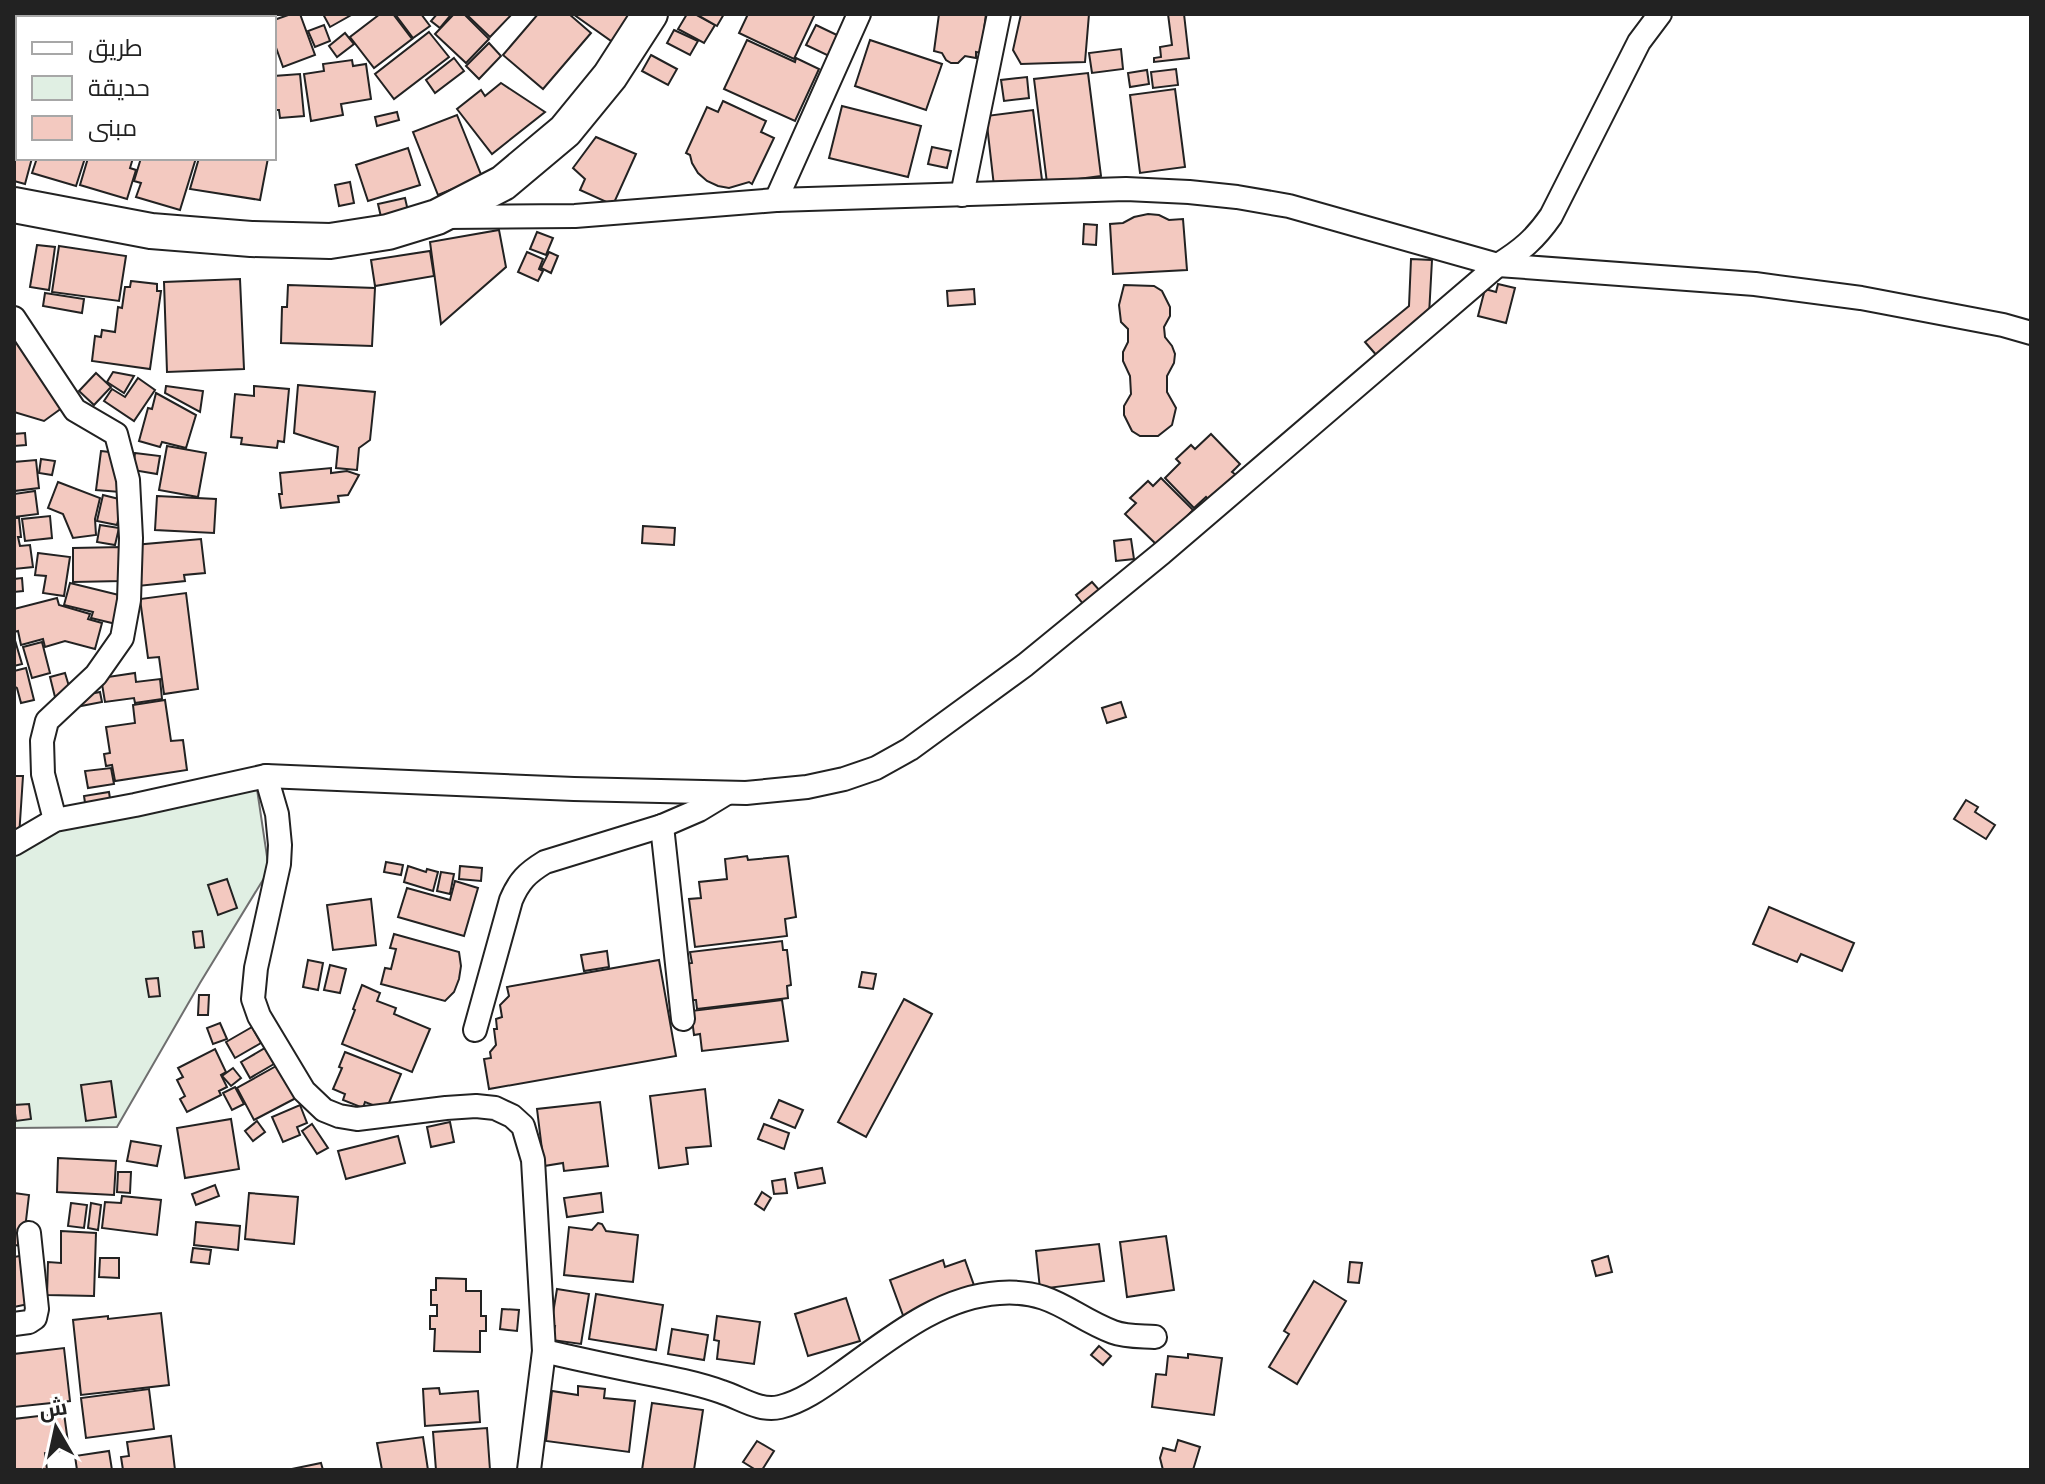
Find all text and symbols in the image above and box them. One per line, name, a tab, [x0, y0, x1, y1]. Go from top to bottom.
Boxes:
legend	[16, 16, 276, 160]
text: طريق	[88, 32, 143, 63]
text: حديقة	[88, 72, 150, 103]
text: مبنى	[88, 112, 137, 143]
north arrow	[16, 1388, 96, 1468]
text: ش	[37, 1392, 69, 1424]

